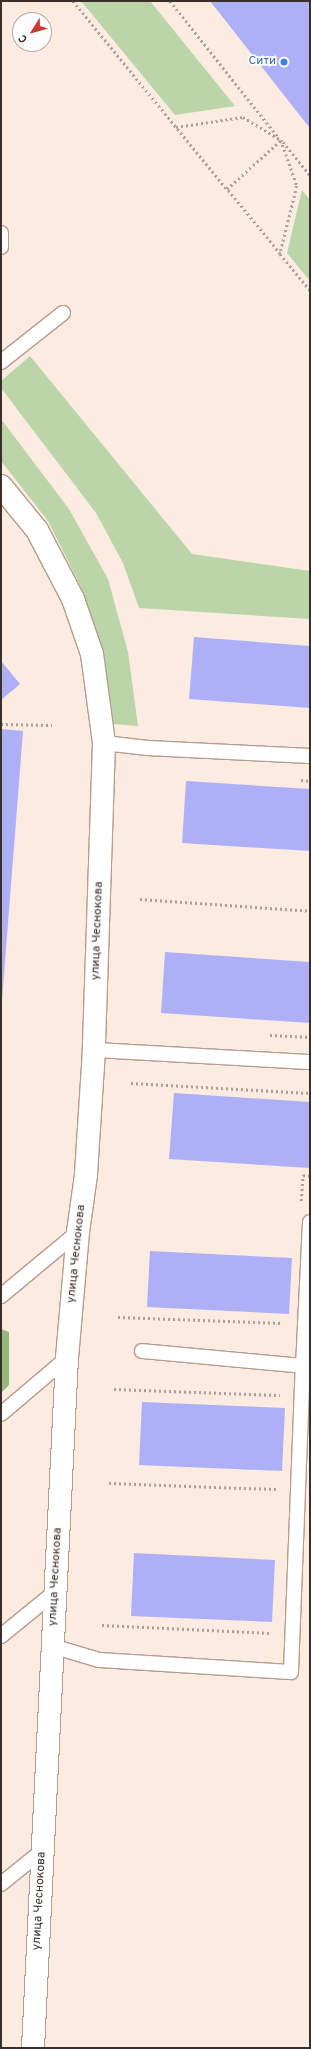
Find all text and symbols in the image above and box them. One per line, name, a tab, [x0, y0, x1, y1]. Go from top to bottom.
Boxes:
north arrow	[12, 12, 52, 52]
text: С	[16, 32, 31, 46]
place label: Сити	[249, 55, 276, 69]
marker: Сити	[279, 57, 289, 67]
street label: улица Чеснокова	[89, 881, 107, 981]
street label: улица Чеснокова	[65, 1204, 89, 1304]
street label: улица Чеснокова	[46, 1527, 66, 1627]
street label: улица Чеснокова	[30, 1851, 50, 1951]

